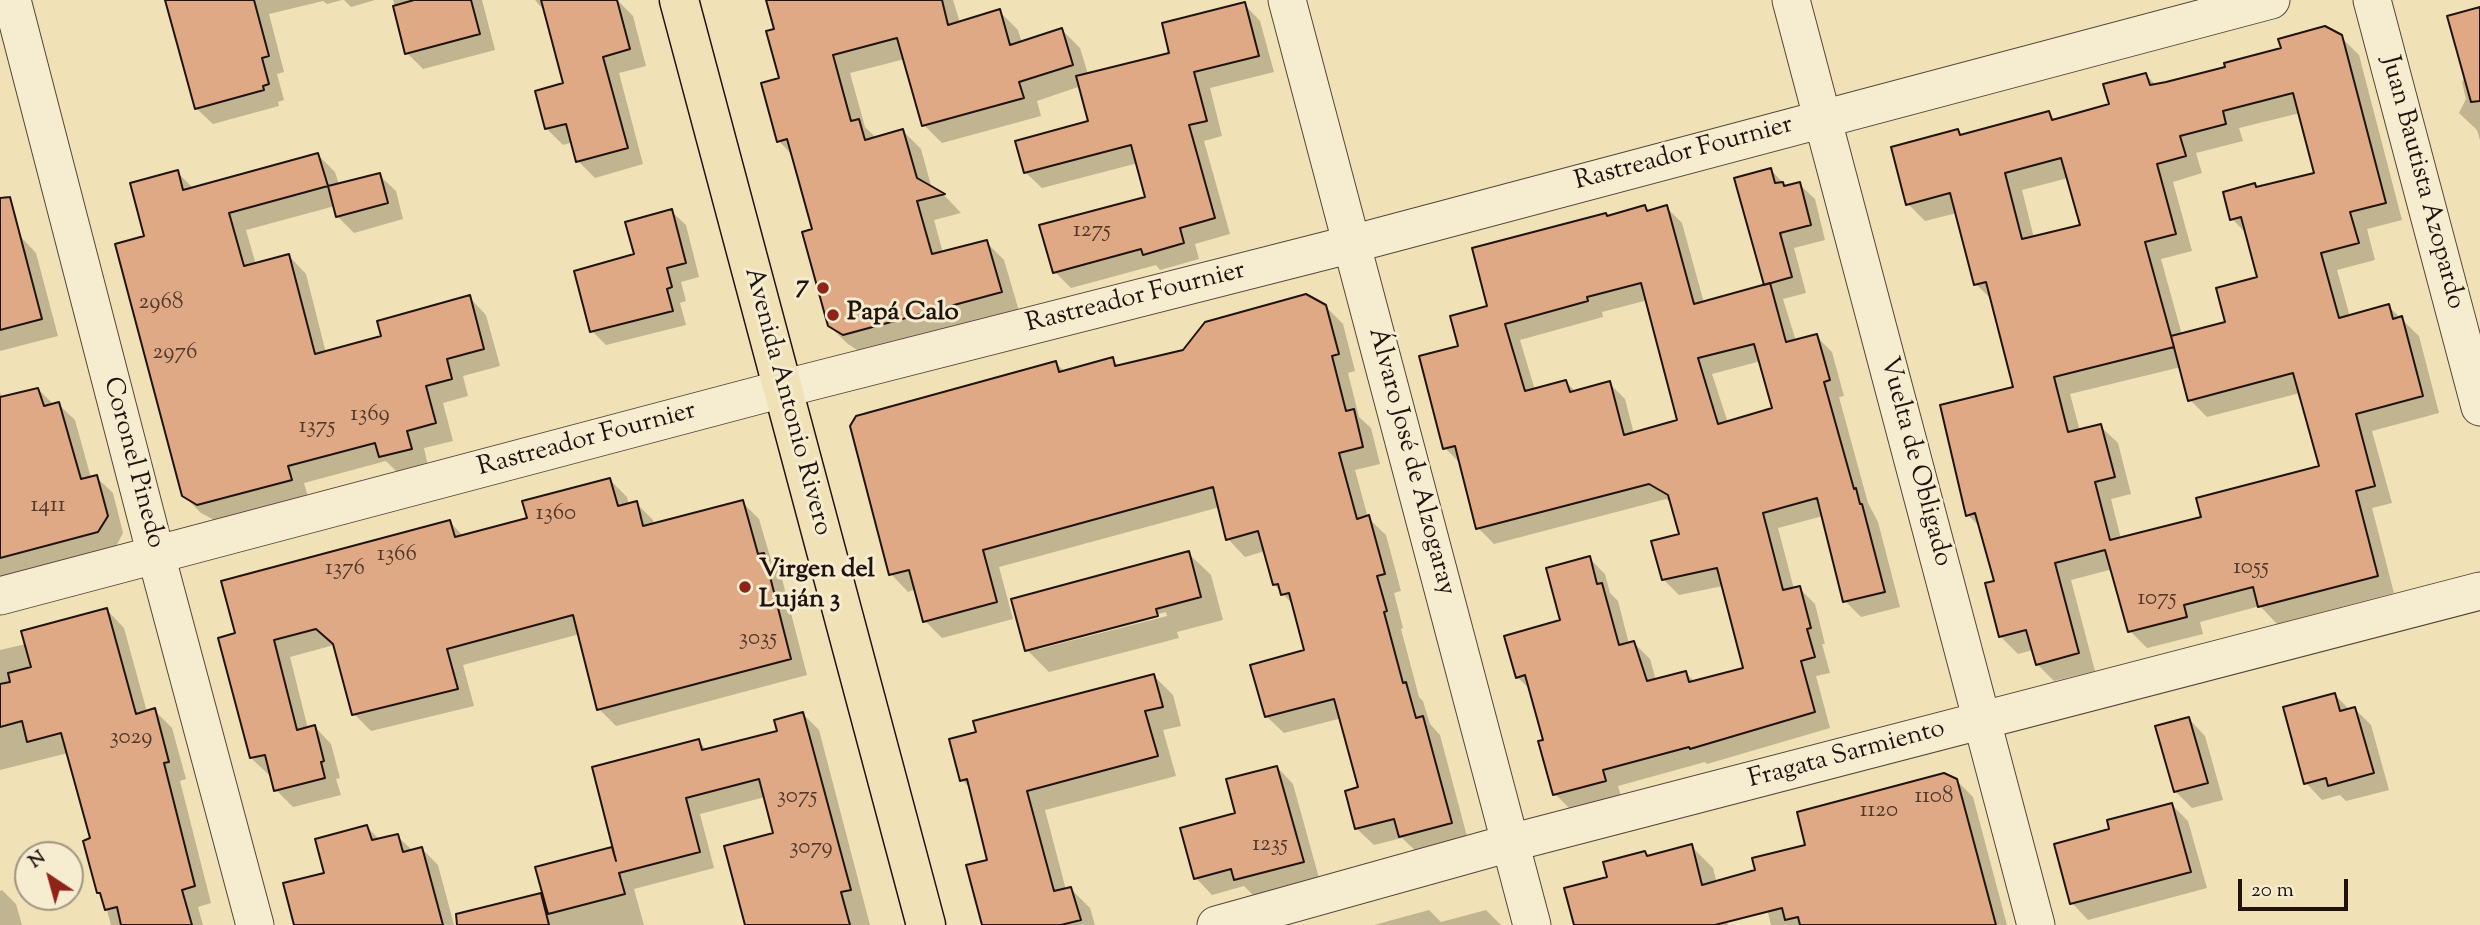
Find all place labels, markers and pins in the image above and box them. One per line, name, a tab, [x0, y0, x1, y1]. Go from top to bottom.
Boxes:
place label: 7	[796, 272, 809, 304]
marker: 7	[815, 280, 831, 296]
place label: Papá Calo	[847, 299, 959, 331]
marker: Papá Calo	[825, 307, 841, 323]
place label: Virgen del Luján 3	[759, 556, 875, 618]
marker: Virgen del Luján 3	[737, 579, 753, 595]

